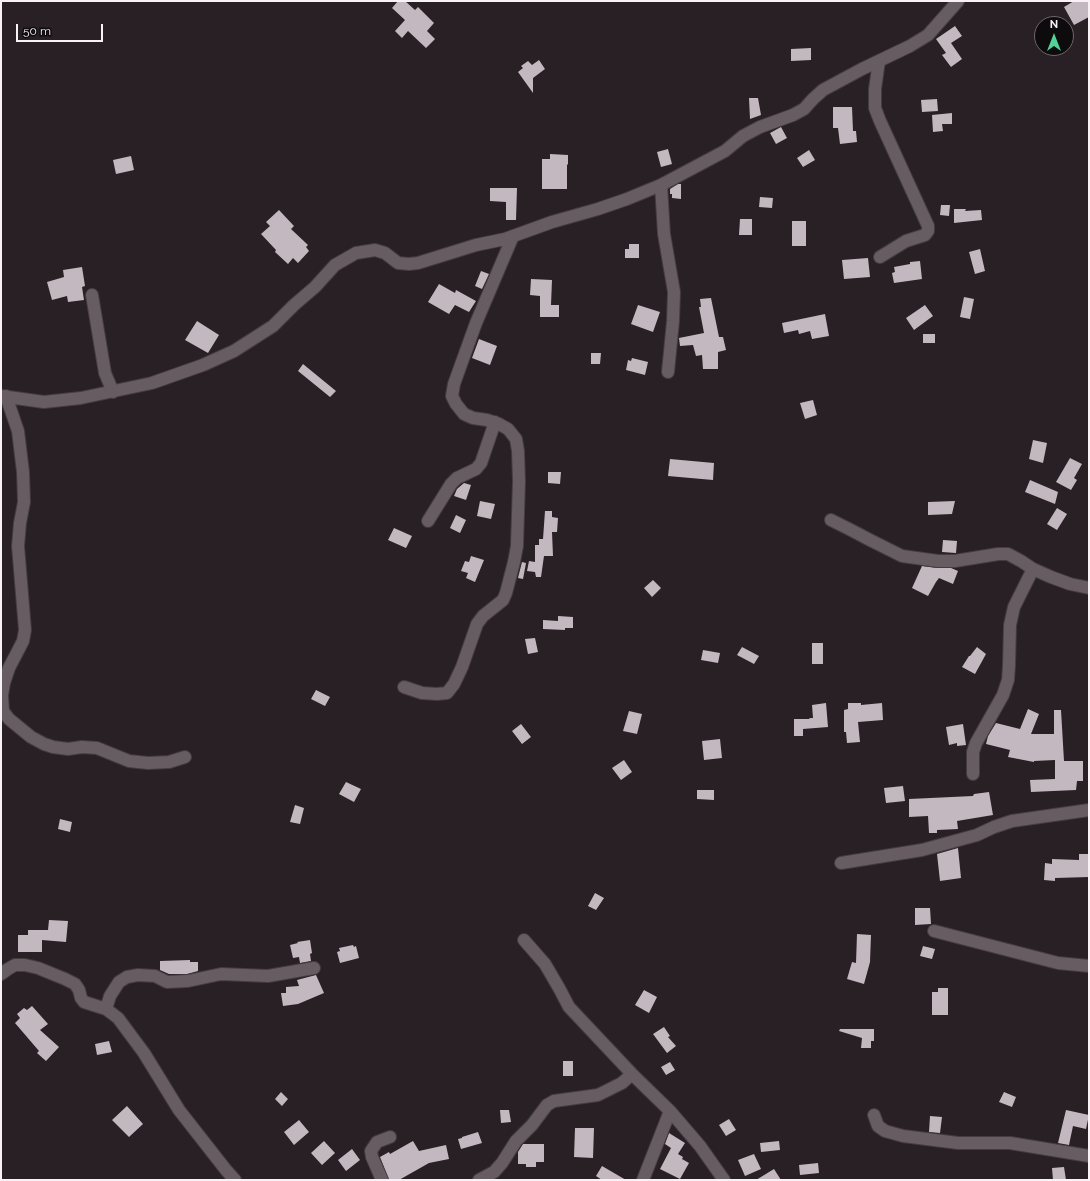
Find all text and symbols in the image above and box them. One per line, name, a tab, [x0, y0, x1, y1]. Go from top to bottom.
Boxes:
scale bar	[18, 16, 105, 42]
north arrow	[1034, 16, 1074, 56]
text: N	[1050, 18, 1058, 31]
text: 50 m	[23, 24, 51, 38]

